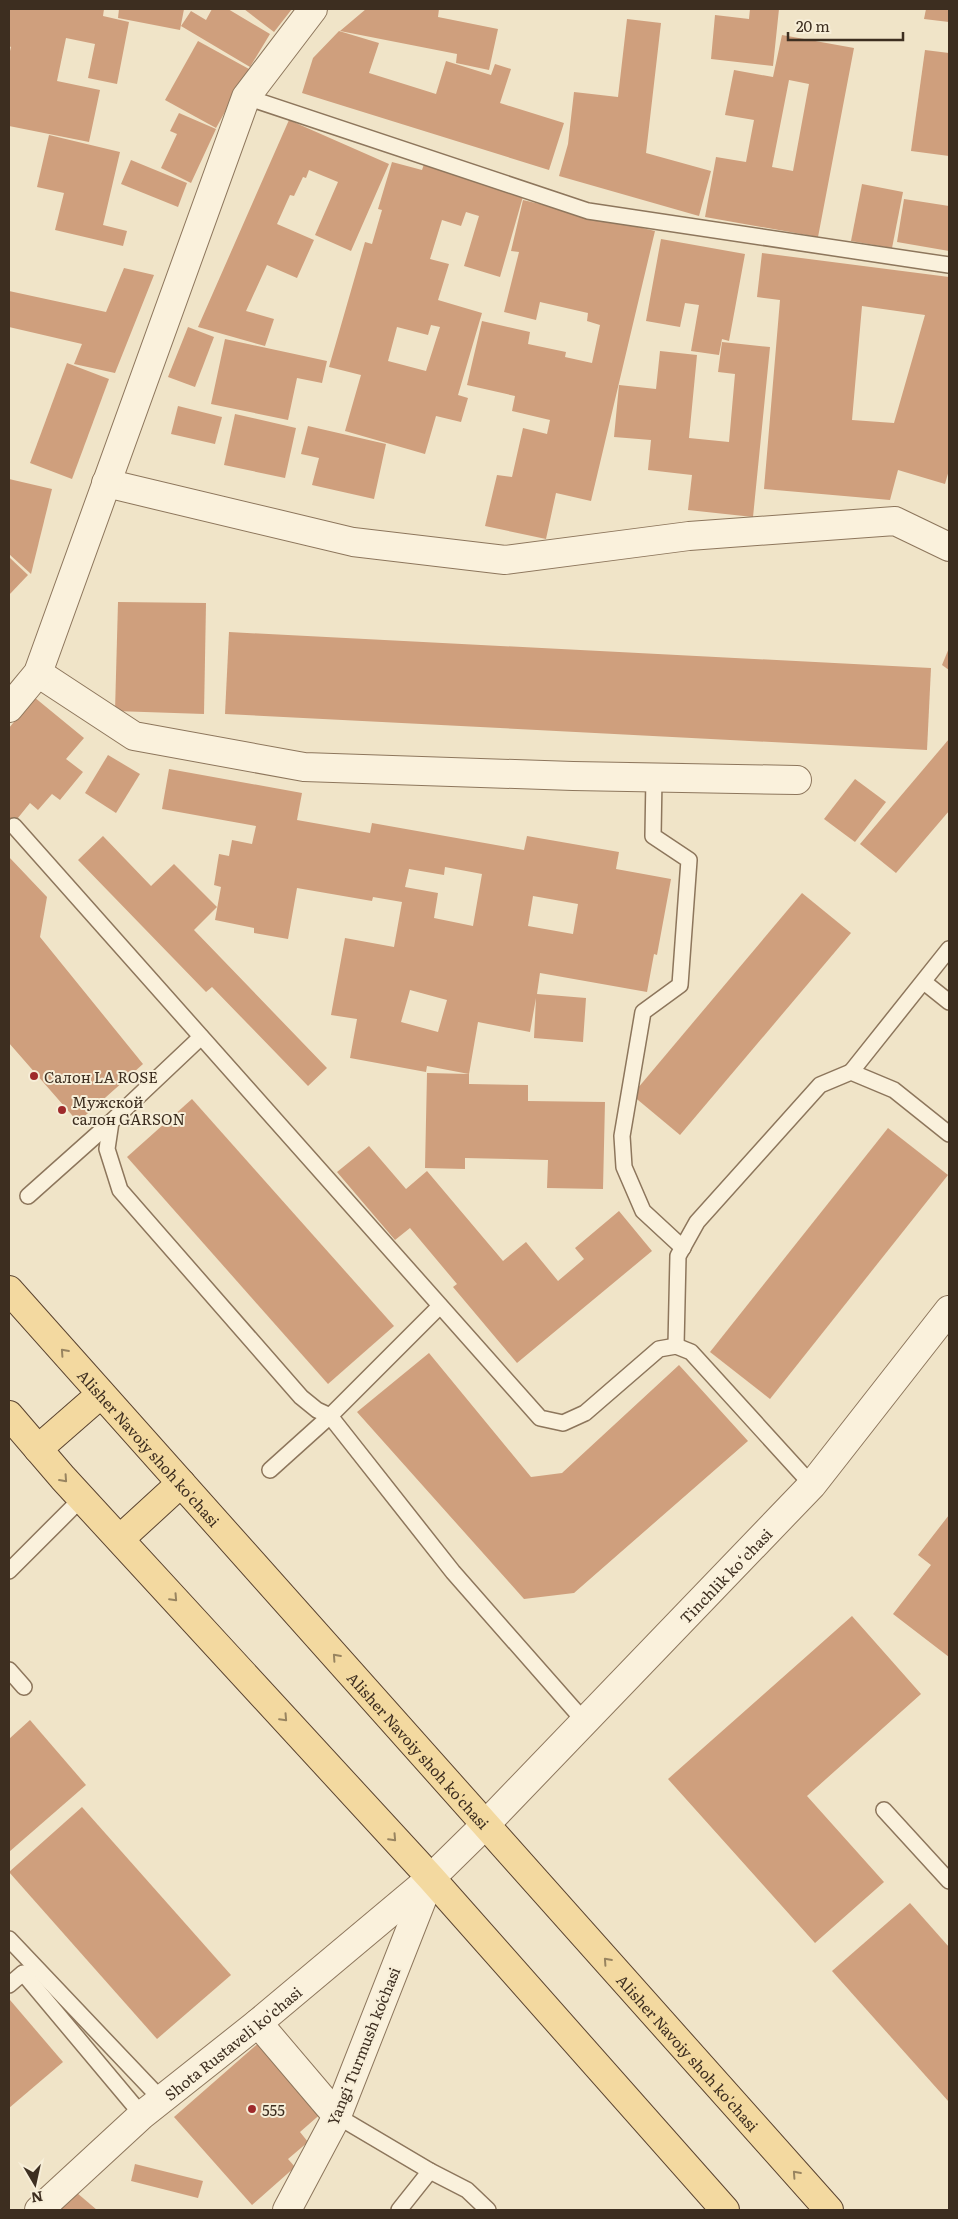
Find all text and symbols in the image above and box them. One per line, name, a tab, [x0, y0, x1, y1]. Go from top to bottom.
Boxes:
scale bar	[788, 10, 903, 42]
text: 20 m	[796, 14, 830, 37]
place label: Салон LA ROSE	[44, 1065, 158, 1088]
marker: Салон LA ROSE	[28, 1070, 40, 1082]
place label: Мужской салон GARSON	[72, 1090, 185, 1130]
marker: Мужской салон GARSON	[56, 1104, 68, 1116]
one-way arrow	[61, 1349, 70, 1358]
street label: Alisher Navoiy shoh ko'chasi	[73, 1364, 226, 1531]
one-way arrow	[58, 1473, 67, 1482]
street label: Tinchlik kо‘chasi	[673, 1522, 777, 1628]
one-way arrow	[168, 1593, 177, 1602]
one-way arrow	[332, 1653, 341, 1662]
street label: Alisher Navoiy shoh ko'chasi	[342, 1666, 495, 1834]
one-way arrow	[278, 1712, 287, 1721]
one-way arrow	[388, 1832, 397, 1841]
one-way arrow	[603, 1957, 612, 1966]
street label: Yangi Turmush koʻchasi	[321, 1963, 405, 2129]
street label: Alisher Navoiy shoh ko'chasi	[612, 1968, 765, 2136]
street label: Shota Rustaveli ko'chasi	[159, 1980, 306, 2105]
place label: 555	[262, 2098, 285, 2121]
marker: 555	[246, 2103, 258, 2115]
north arrow	[10, 2159, 60, 2209]
one-way arrow	[793, 2170, 802, 2179]
text: N	[30, 2187, 45, 2209]

